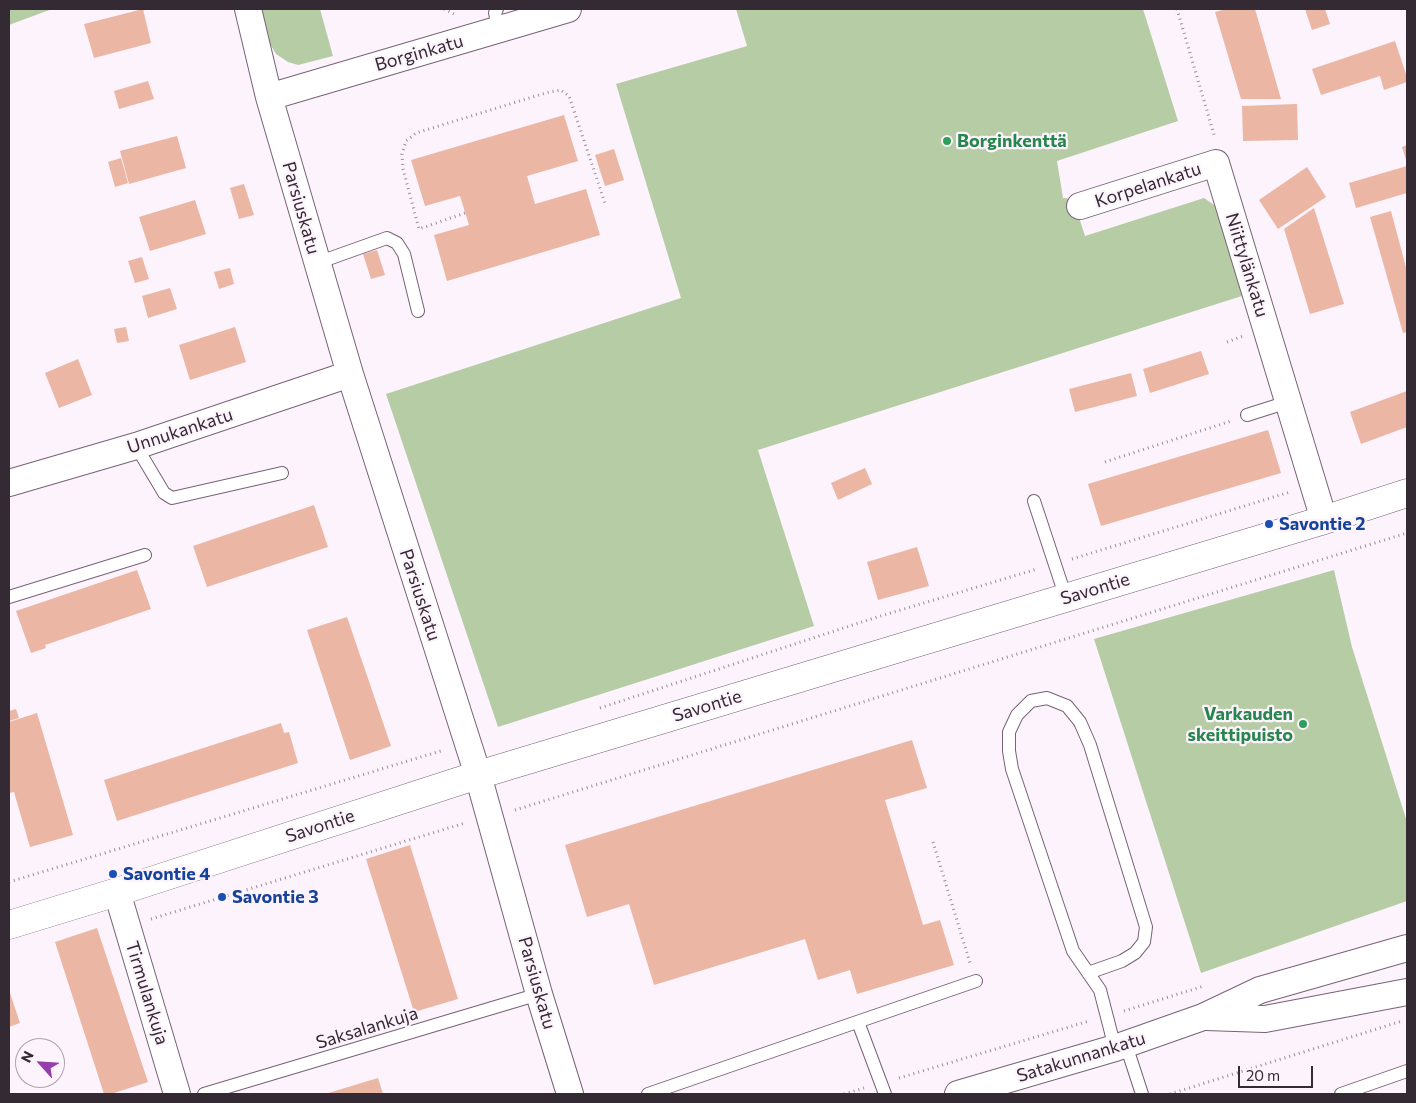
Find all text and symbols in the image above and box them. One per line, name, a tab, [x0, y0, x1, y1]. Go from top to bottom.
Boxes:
street label: Borginkatu	[372, 30, 466, 76]
place label: Borginkenttä	[957, 130, 1067, 152]
marker: Borginkenttä	[941, 135, 953, 147]
street label: Korpelankatu	[1092, 158, 1204, 212]
street label: Parsiuskatu	[277, 159, 325, 257]
street label: Niittylänkatu	[1221, 210, 1273, 320]
street label: Unnukankatu	[124, 404, 236, 458]
place label: Savontie 2	[1279, 513, 1365, 535]
marker: Savontie 2	[1263, 518, 1275, 530]
street label: Parsiuskatu	[395, 546, 445, 644]
street label: Savontie	[1058, 568, 1132, 610]
street label: Savontie	[670, 685, 744, 727]
place label: Varkauden skeittipuisto	[1188, 703, 1293, 746]
marker: Varkauden skeittipuisto	[1297, 718, 1309, 730]
street label: Savontie	[283, 805, 357, 847]
place label: Savontie 4	[123, 863, 210, 885]
marker: Savontie 4	[107, 868, 119, 880]
place label: Savontie 3	[232, 886, 319, 908]
marker: Savontie 3	[216, 891, 228, 903]
street label: Parsiuskatu	[513, 934, 561, 1032]
street label: Tirmulankuja	[121, 939, 173, 1047]
street label: Saksalankuja	[313, 1002, 421, 1054]
street label: Satakunnankatu	[1014, 1027, 1148, 1087]
north arrow	[15, 1038, 65, 1088]
text: N	[17, 1048, 37, 1065]
scale bar	[1241, 1056, 1316, 1088]
text: 20 m	[1246, 1066, 1280, 1084]

